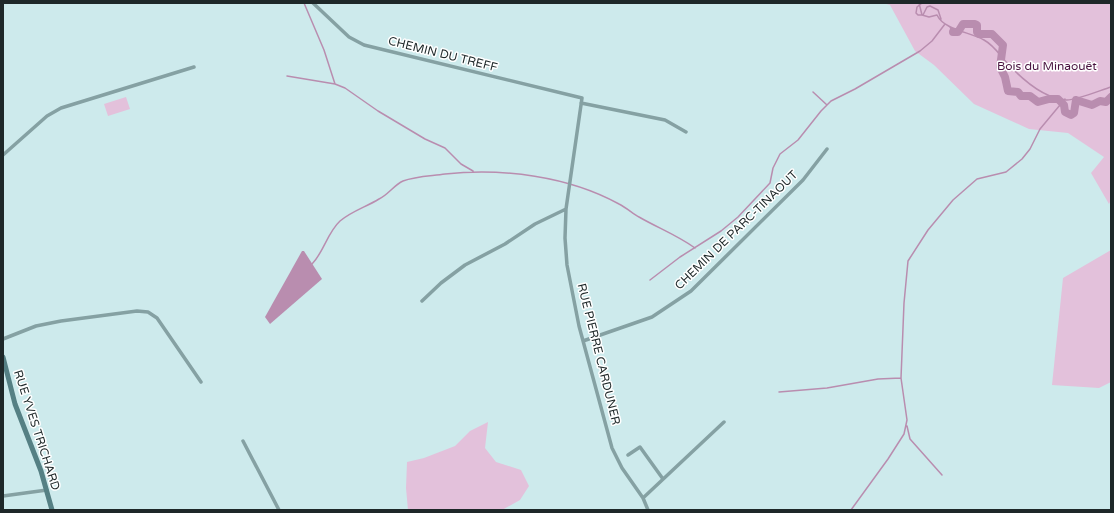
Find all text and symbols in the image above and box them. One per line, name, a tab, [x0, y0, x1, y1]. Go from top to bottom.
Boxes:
street label: CHEMIN DU TREFF	[387, 34, 499, 74]
park label: Bois du Minaouët	[997, 59, 1097, 73]
street label: CHEMIN DE PARC-TINAOUT	[672, 167, 801, 292]
street label: RUE PIERRE CARDUNER	[575, 282, 623, 426]
street label: RUE YVES TRICHARD	[11, 368, 63, 492]

